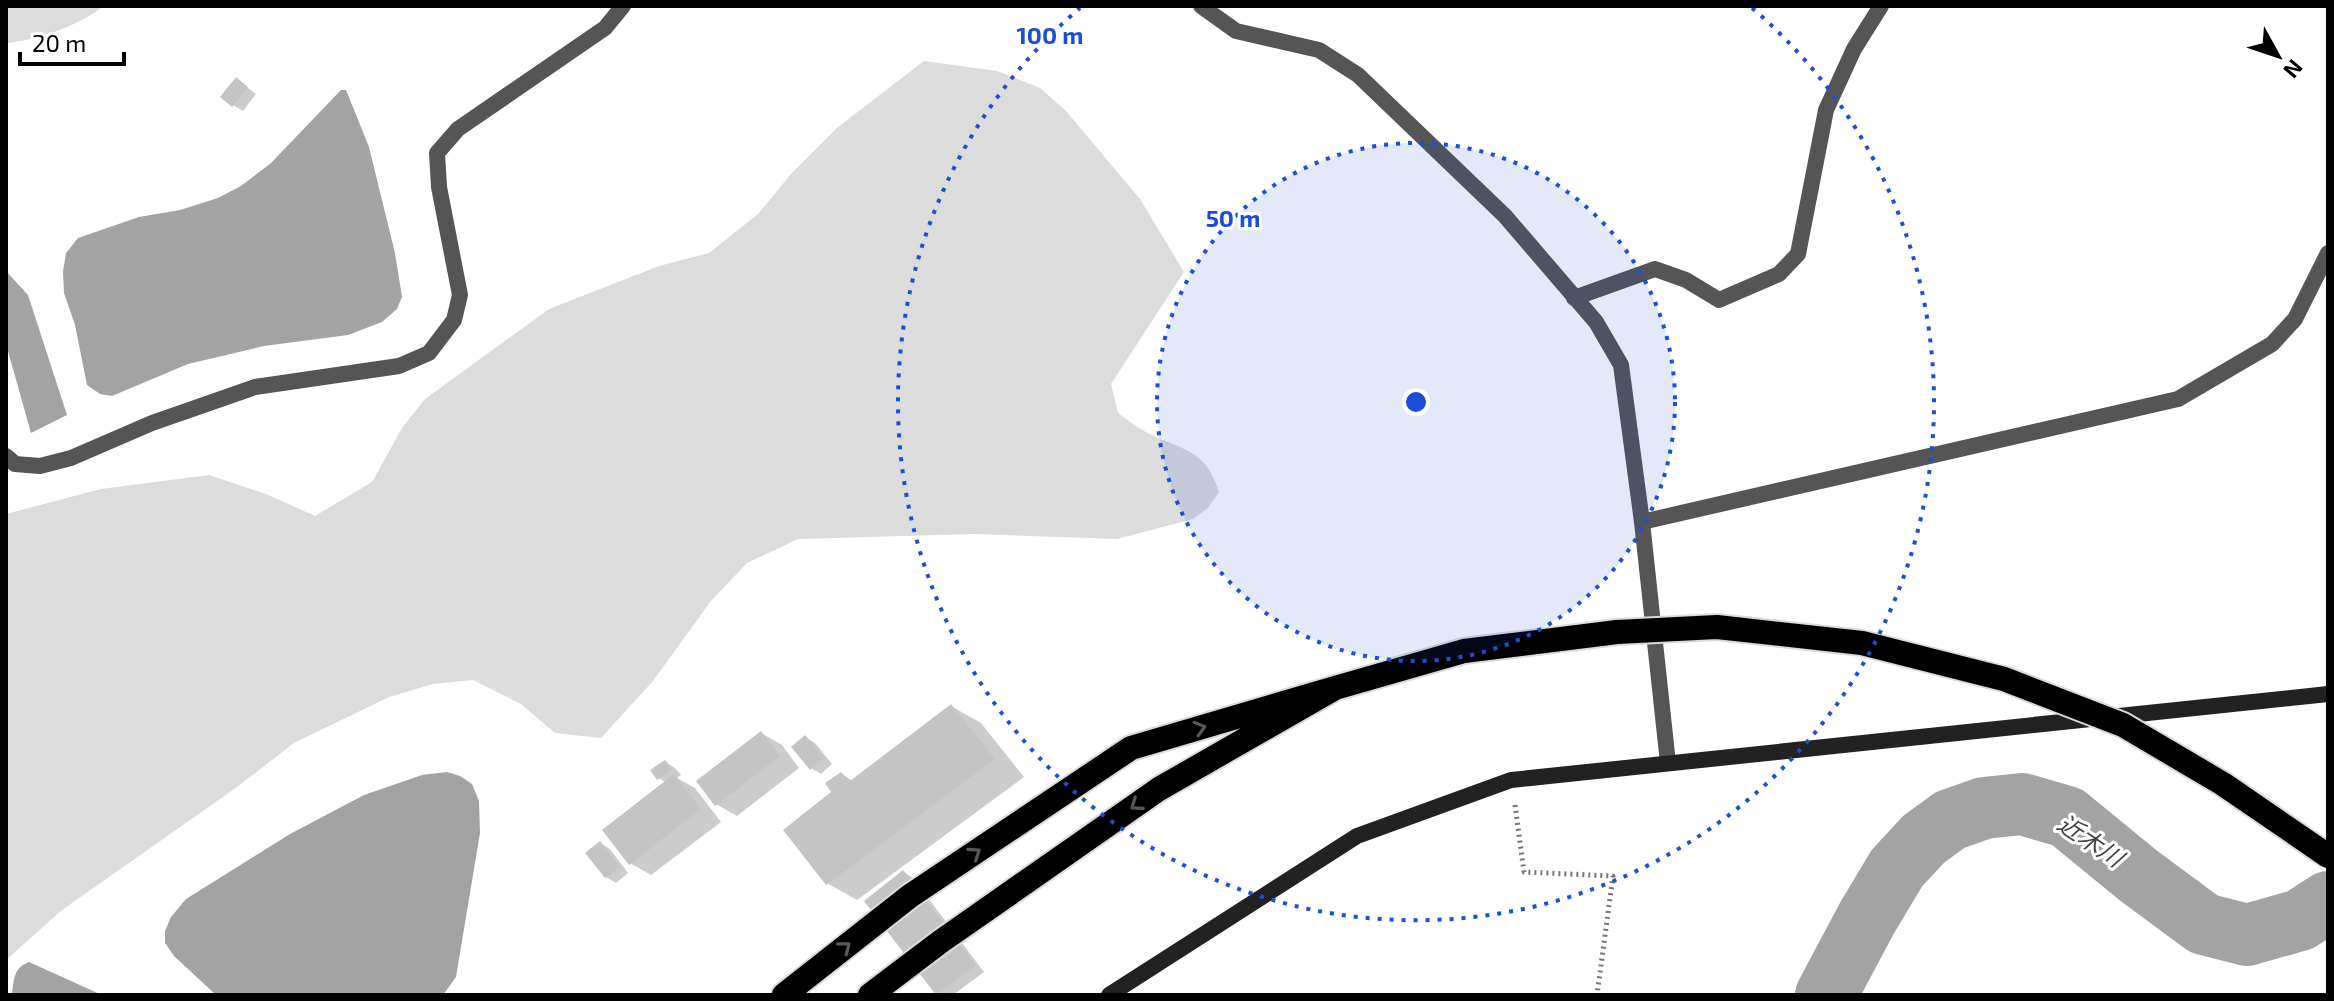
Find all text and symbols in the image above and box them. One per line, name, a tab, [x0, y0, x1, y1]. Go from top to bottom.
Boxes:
scale bar	[20, 16, 124, 66]
north arrow	[2238, 16, 2318, 96]
text: 100 m	[1017, 20, 1083, 49]
text: 20 m	[32, 28, 86, 57]
text: N	[2279, 55, 2309, 84]
text: 50 m	[1206, 203, 1260, 232]
centre of rings	[1402, 388, 1430, 416]
one-way arrow	[1192, 721, 1206, 737]
one-way arrow	[1130, 795, 1144, 810]
water label: 近木川	[2053, 808, 2131, 874]
one-way arrow	[966, 848, 980, 863]
one-way arrow	[836, 942, 850, 957]

